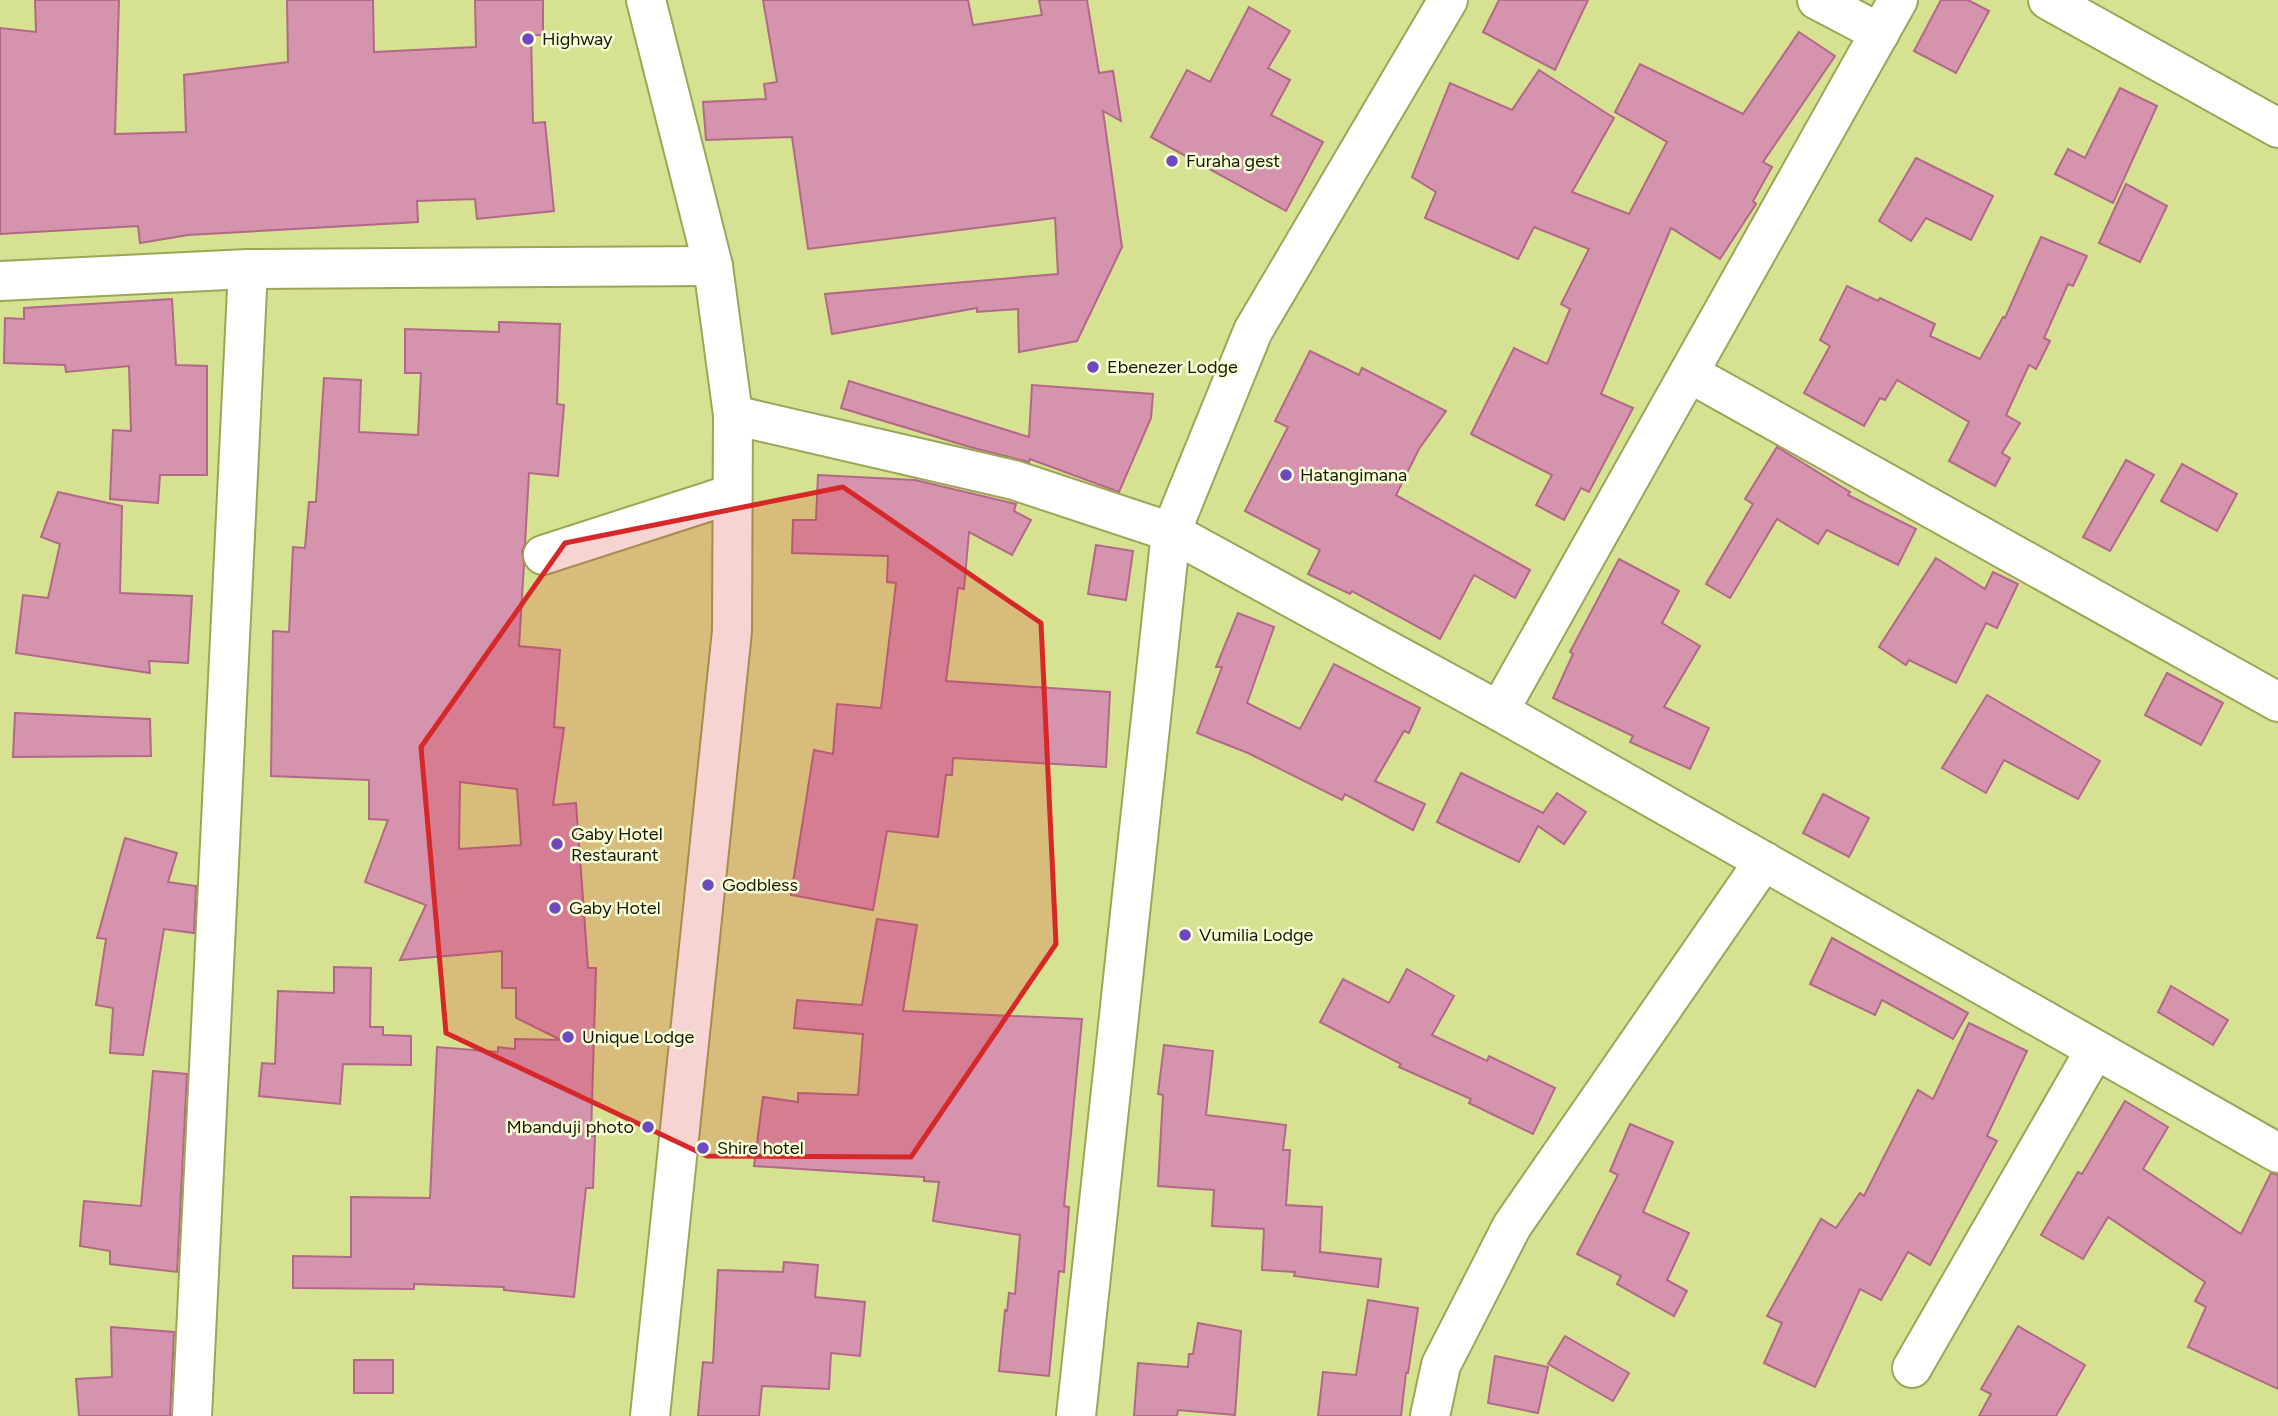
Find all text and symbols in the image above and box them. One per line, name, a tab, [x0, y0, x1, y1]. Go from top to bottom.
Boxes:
place label: Highway	[542, 28, 613, 50]
marker: Highway	[520, 31, 536, 47]
place label: Furaha gest	[1186, 150, 1280, 172]
marker: Furaha gest	[1164, 153, 1180, 169]
place label: Ebenezer Lodge	[1107, 356, 1238, 378]
marker: Ebenezer Lodge	[1085, 359, 1101, 375]
place label: Hatangimana	[1300, 464, 1407, 486]
marker: Hatangimana	[1278, 467, 1294, 483]
place label: Gaby Hotel Restaurant	[571, 823, 663, 866]
marker: Gaby Hotel Restaurant	[549, 836, 565, 852]
place label: Godbless	[722, 874, 798, 896]
marker: Godbless	[700, 877, 716, 893]
place label: Gaby Hotel	[569, 897, 661, 919]
marker: Gaby Hotel	[547, 900, 563, 916]
place label: Vumilia Lodge	[1199, 924, 1314, 946]
marker: Vumilia Lodge	[1177, 927, 1193, 943]
place label: Unique Lodge	[582, 1026, 695, 1048]
marker: Unique Lodge	[560, 1029, 576, 1045]
place label: Mbanduji photo	[507, 1116, 634, 1138]
marker: Mbanduji photo	[640, 1119, 656, 1135]
place label: Shire hotel	[717, 1137, 804, 1159]
marker: Shire hotel	[695, 1140, 711, 1156]

